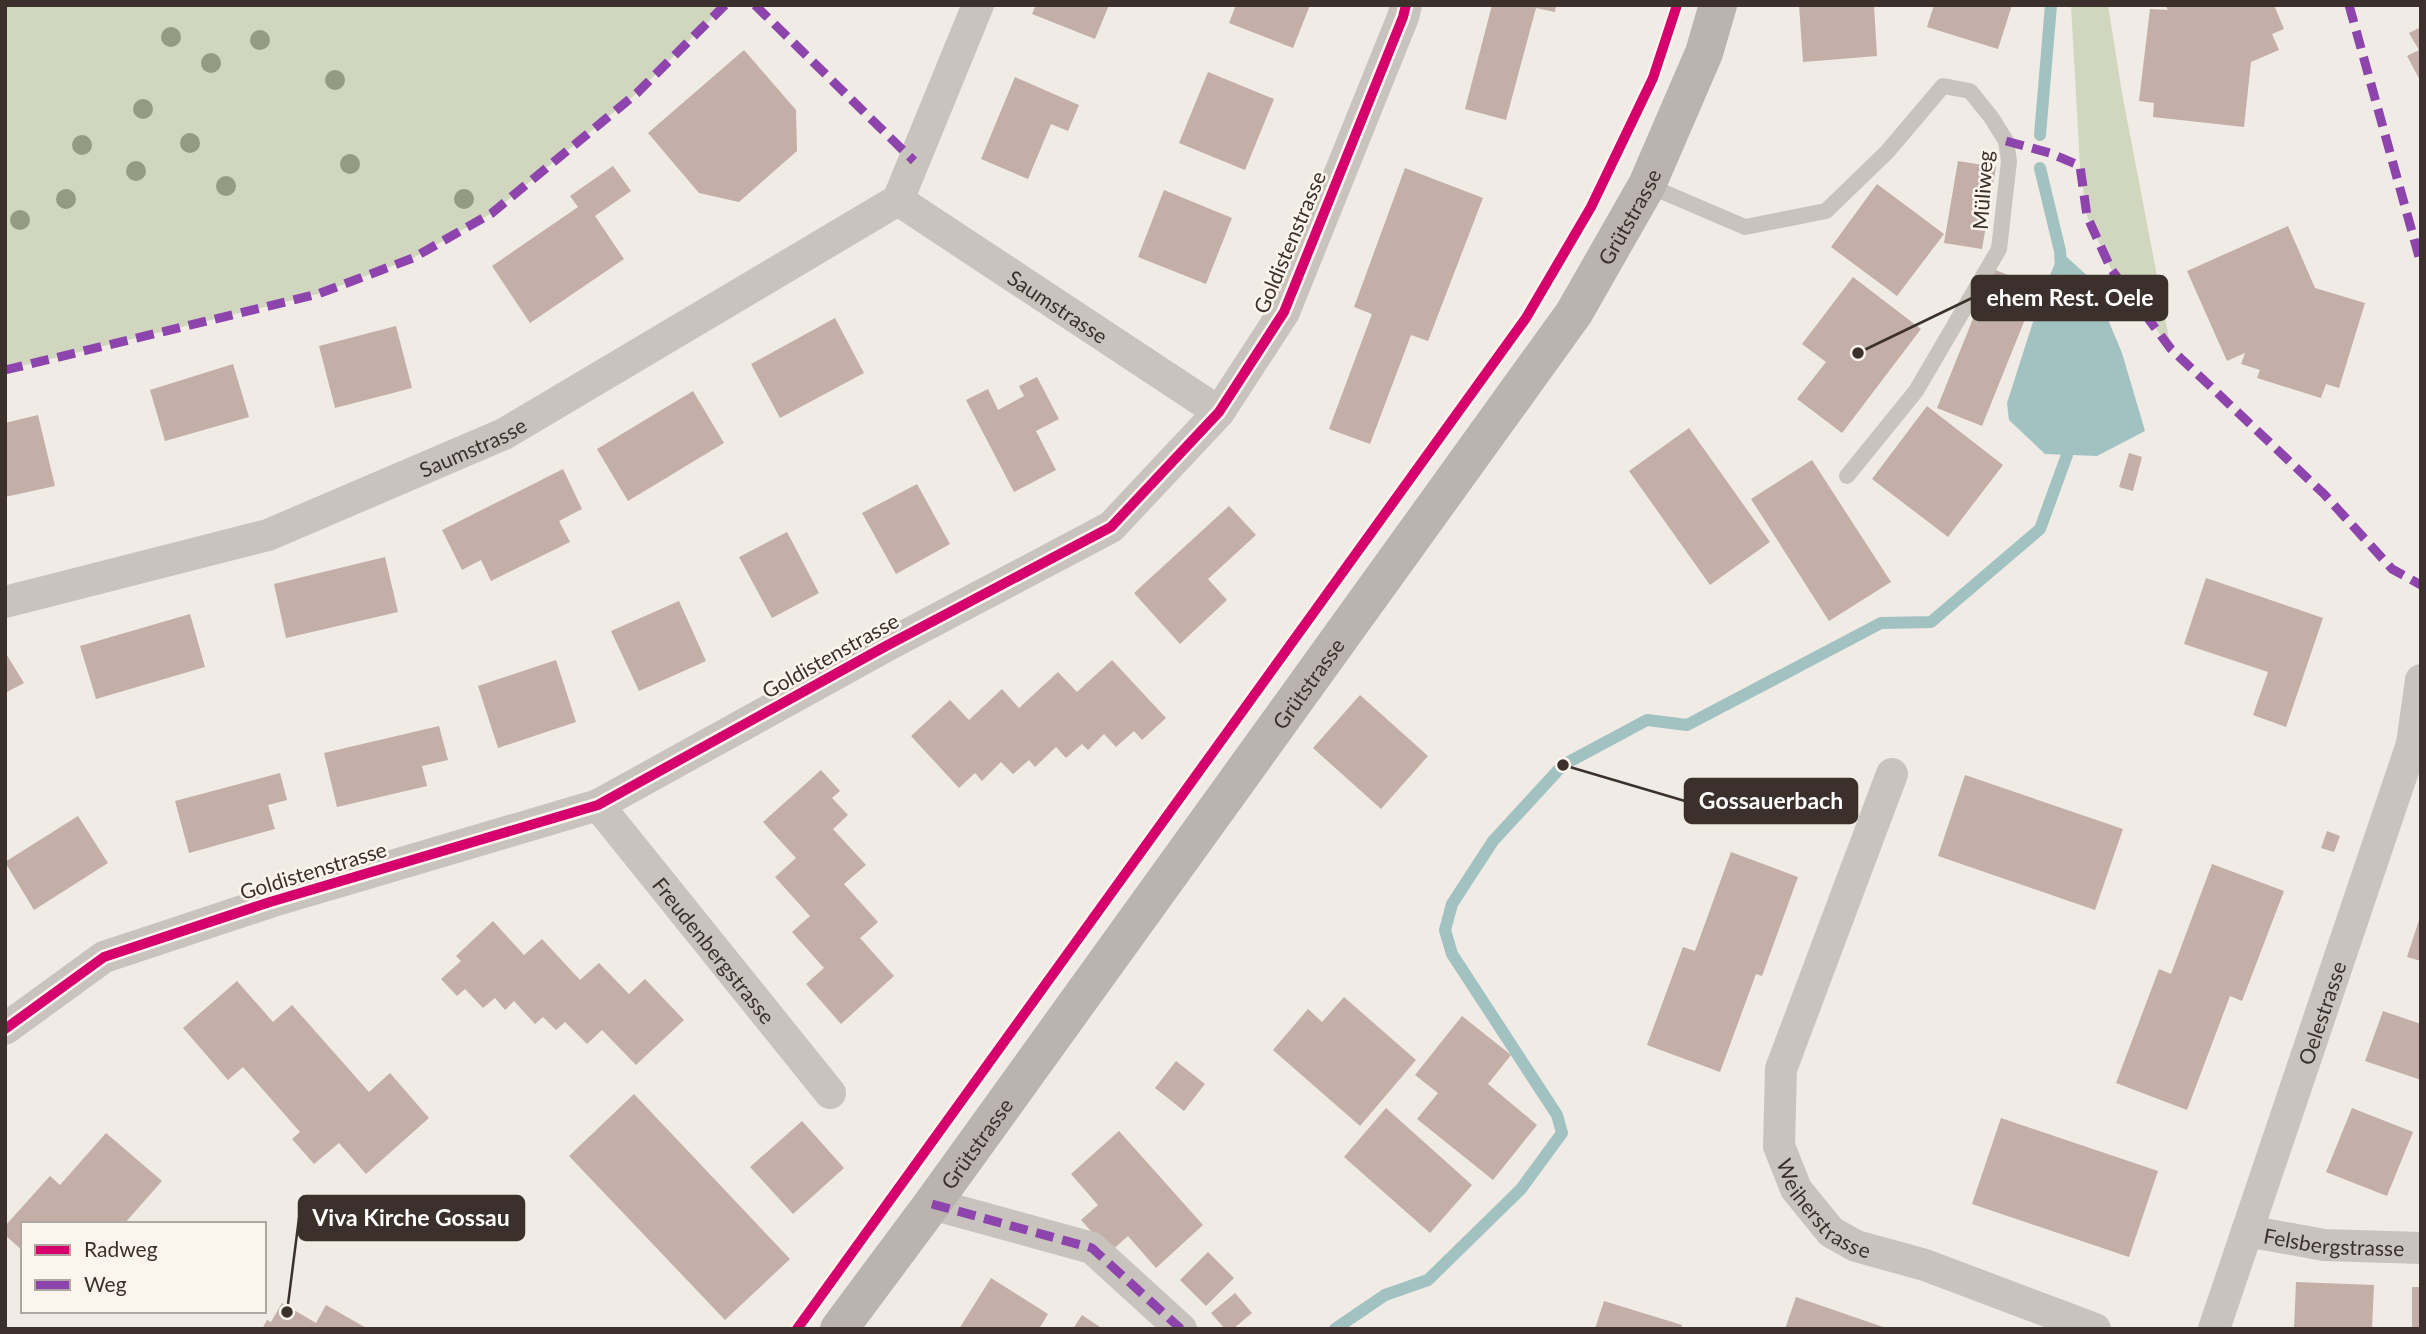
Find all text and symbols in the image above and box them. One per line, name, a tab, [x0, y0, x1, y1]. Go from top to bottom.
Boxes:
street label: Müliweg	[1967, 149, 1997, 230]
street label: Grütstrasse	[1592, 165, 1665, 269]
street label: Goldistenstrasse	[1248, 167, 1330, 317]
street label: Saumstrasse	[1004, 264, 1113, 348]
callout: ehem Rest. Oele	[1972, 276, 2167, 320]
text: ehem Rest. Oele	[1986, 283, 2154, 311]
street label: Saumstrasse	[415, 411, 530, 481]
street label: Goldistenstrasse	[757, 607, 903, 703]
street label: Grütstrasse	[1266, 633, 1349, 733]
callout: Gossauerbach	[1685, 779, 1857, 823]
text: Gossauerbach	[1699, 786, 1843, 814]
street label: Goldistenstrasse	[237, 836, 389, 904]
street label: Freudenbergstrasse	[648, 872, 781, 1028]
street label: Oelestrasse	[2292, 958, 2350, 1068]
street label: Grütstrasse	[935, 1093, 1017, 1193]
street label: Weiherstrasse	[1773, 1155, 1874, 1262]
callout: Viva Kirche Gossau	[299, 1196, 524, 1240]
text: Viva Kirche Gossau	[311, 1203, 510, 1231]
legend	[21, 1222, 266, 1313]
street label: Felsbergstrasse	[2262, 1222, 2405, 1260]
text: Radweg	[84, 1236, 158, 1261]
text: Weg	[84, 1271, 127, 1296]

